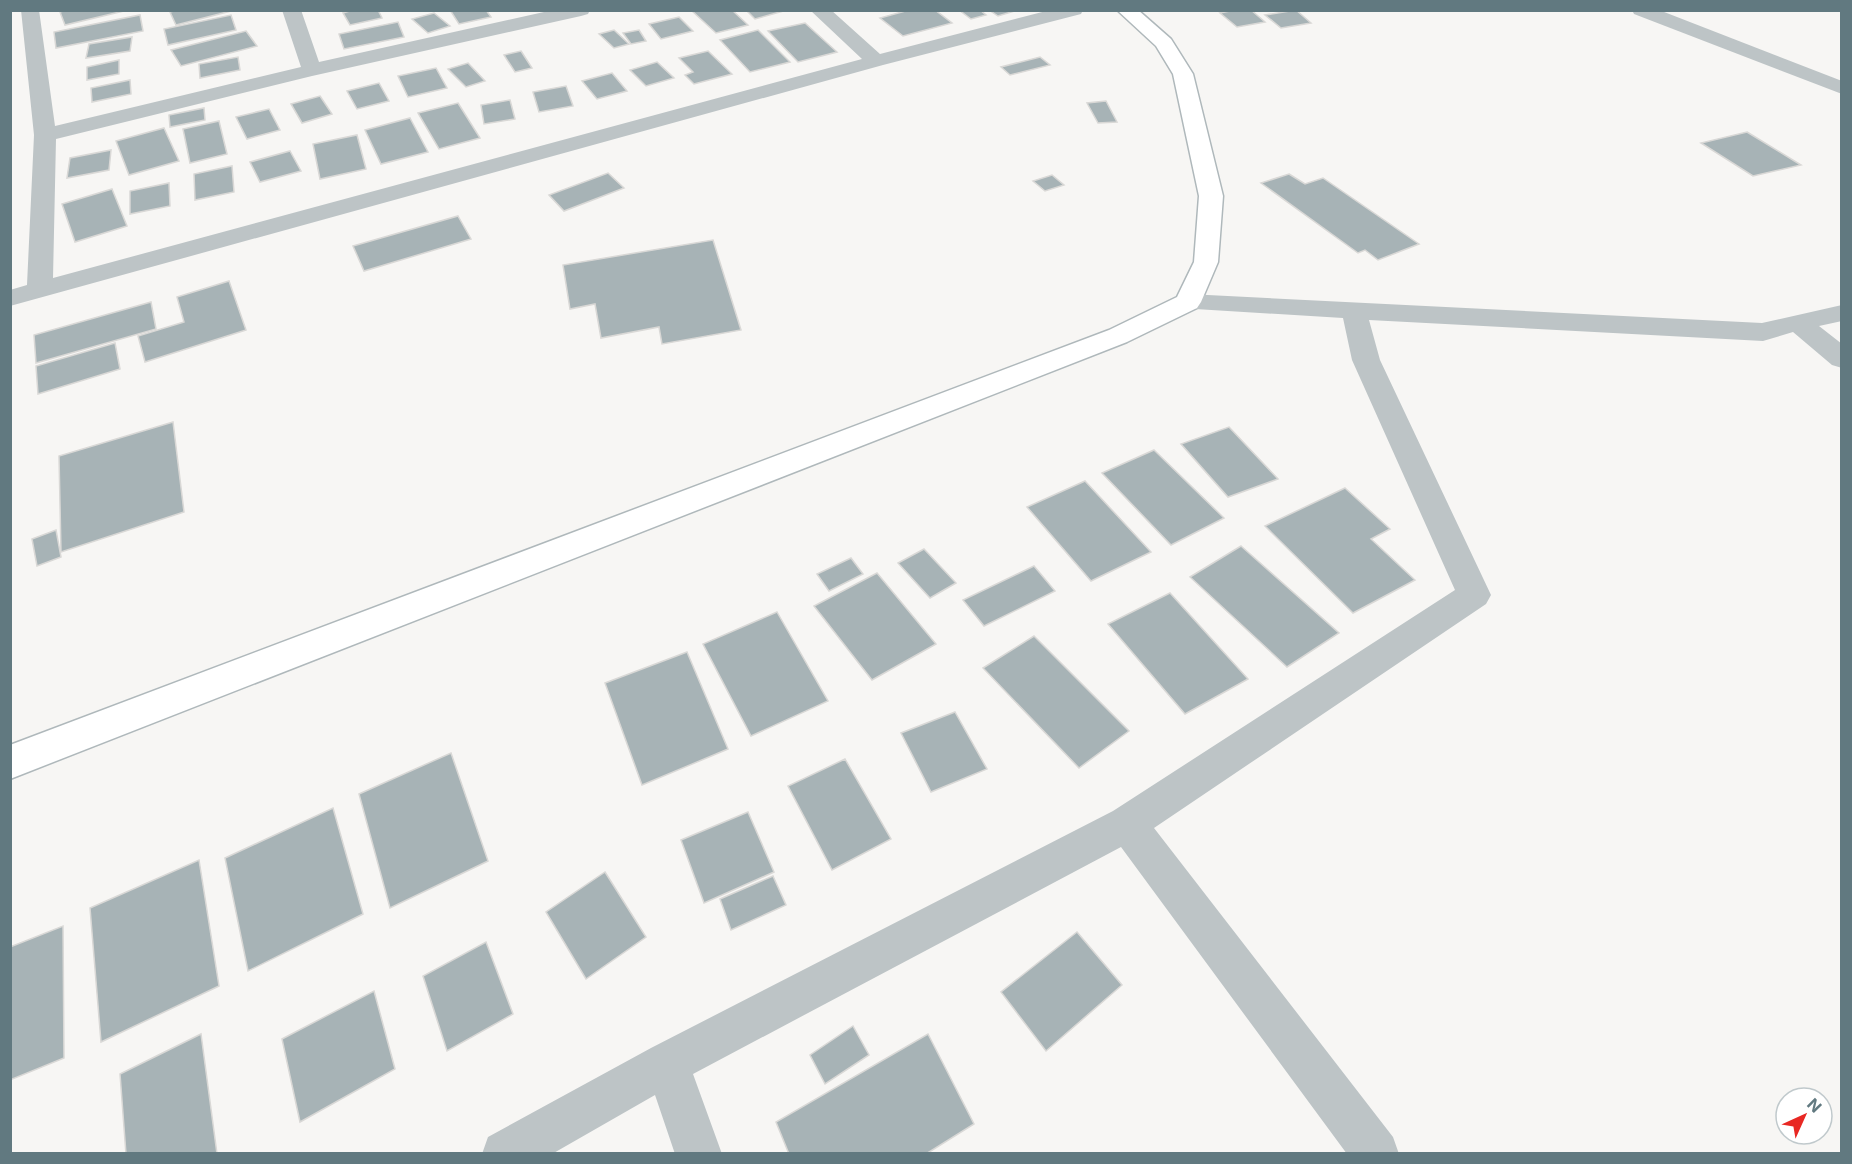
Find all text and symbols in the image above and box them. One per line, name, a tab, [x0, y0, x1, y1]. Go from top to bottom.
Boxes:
north arrow	[1774, 1086, 1834, 1146]
text: N	[1803, 1094, 1826, 1117]

